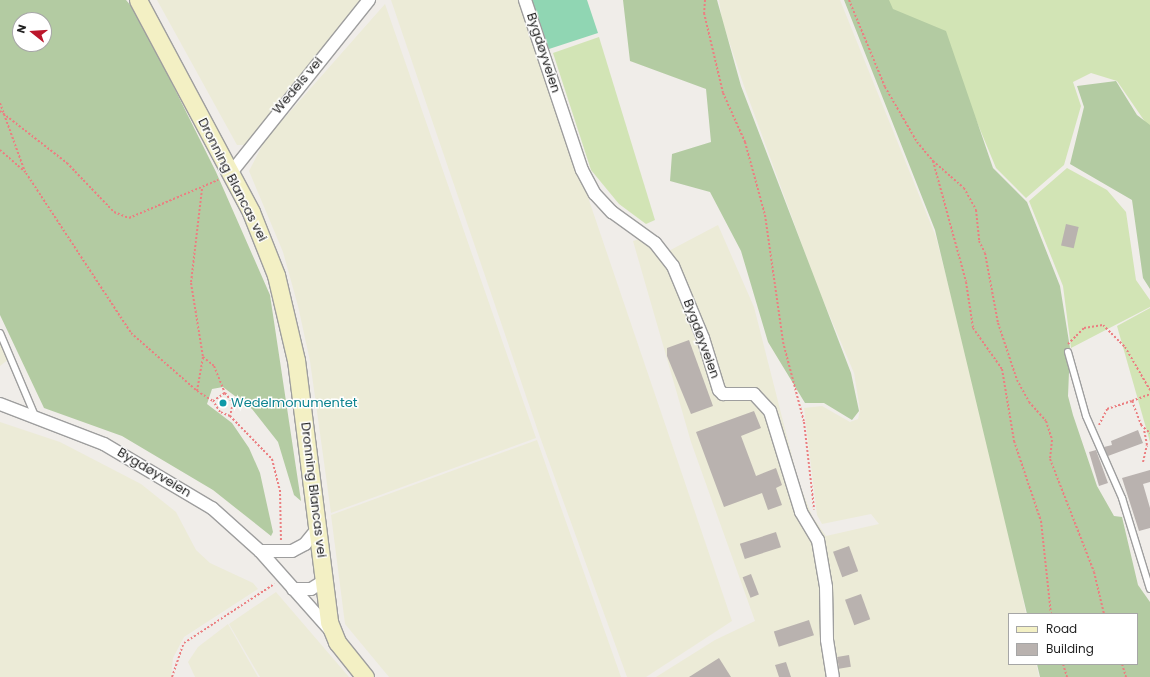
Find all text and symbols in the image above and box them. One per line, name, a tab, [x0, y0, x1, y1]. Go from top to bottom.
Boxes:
street label: Bygdøyveien	[523, 11, 563, 95]
north arrow	[12, 12, 52, 52]
text: N	[13, 22, 30, 35]
street label: Wedels vei	[270, 54, 326, 118]
street label: Dronning Blancas vei	[194, 116, 270, 244]
street label: Bygdøyveien	[679, 297, 723, 381]
place label: Wedelmonumentet	[231, 395, 357, 411]
marker: Wedelmonumentet	[218, 398, 228, 408]
street label: Dronning Blancas vei	[297, 421, 329, 559]
street label: Bygdøyveien	[114, 445, 194, 501]
legend	[1008, 613, 1138, 665]
text: Road	[1046, 620, 1077, 637]
text: Building	[1046, 640, 1094, 657]

